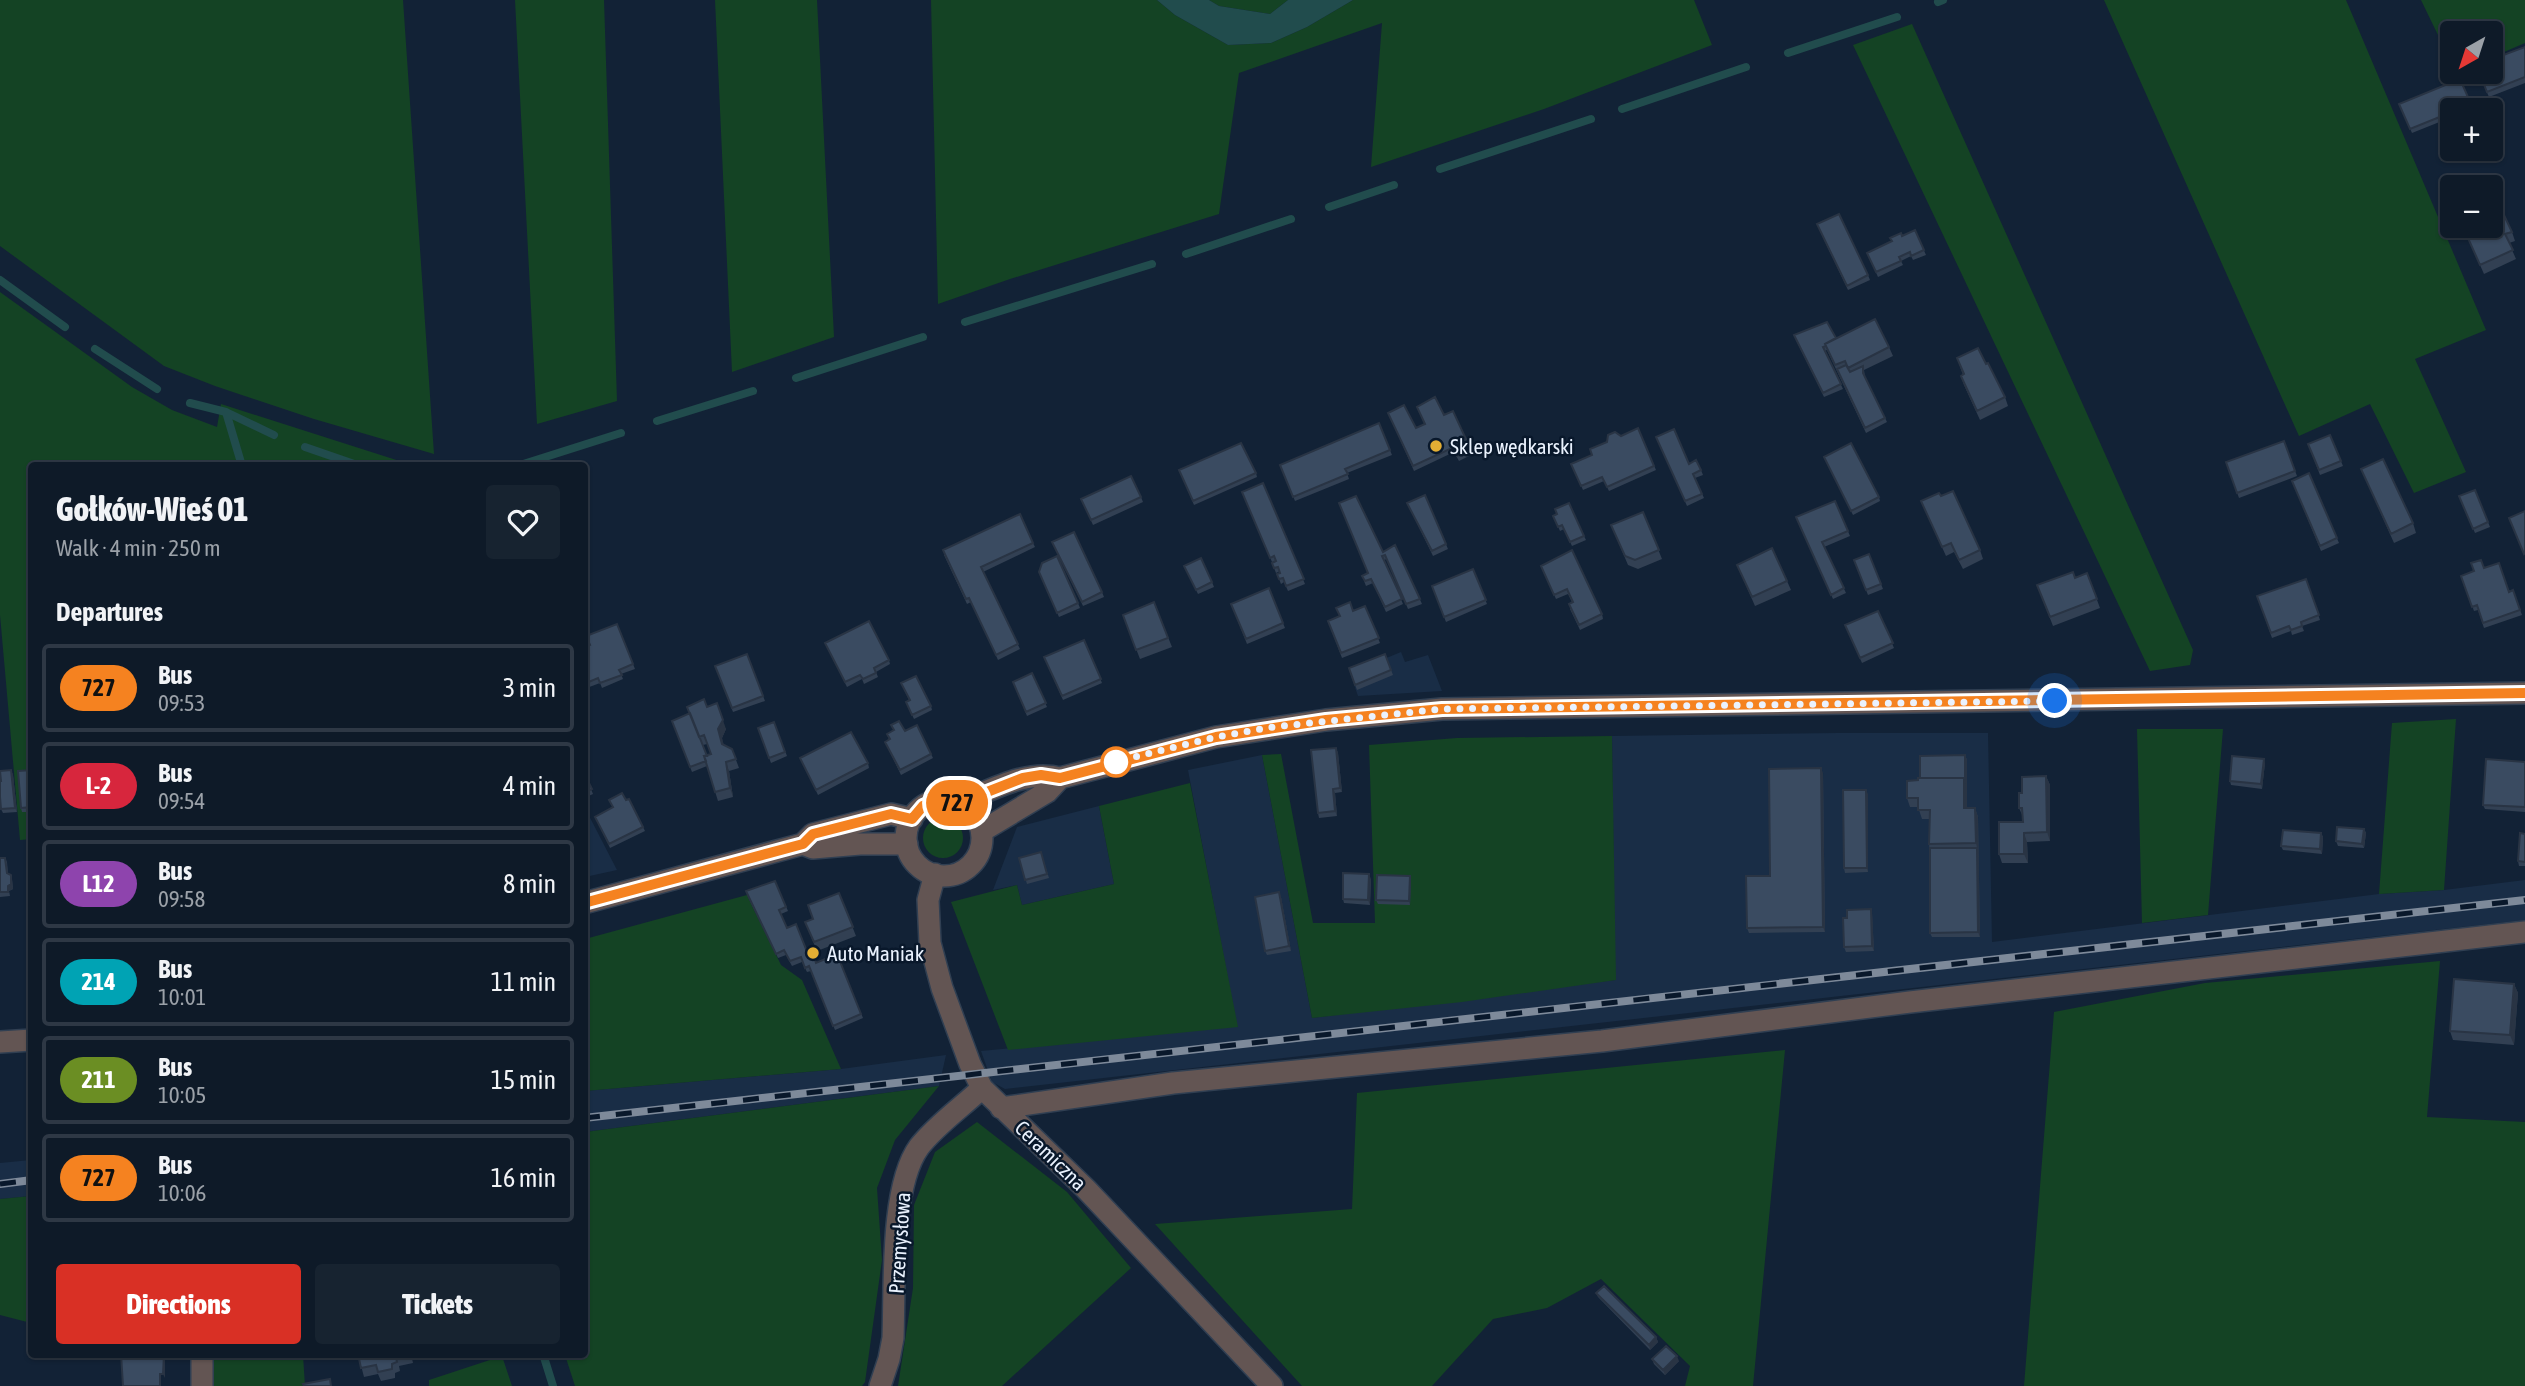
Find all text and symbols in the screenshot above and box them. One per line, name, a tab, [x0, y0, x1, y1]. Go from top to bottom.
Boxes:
north arrow	[2440, 21, 2502, 84]
map controls	[2440, 21, 2503, 238]
button: +	[2440, 98, 2503, 161]
button: −	[2440, 175, 2503, 238]
place label: Sklep wędkarski	[1450, 434, 1574, 458]
marker: Sklep wędkarski	[1428, 438, 1444, 454]
button: heart	[486, 485, 560, 559]
text: Gołków-Wieś 01	[56, 490, 248, 528]
text: Walk · 4 min · 250 m	[56, 535, 220, 561]
text: Departures	[56, 597, 163, 627]
text: Bus	[158, 660, 192, 690]
text: 3 min	[503, 673, 556, 703]
text: 727	[82, 674, 115, 701]
your location	[2037, 683, 2072, 718]
text: 09:53	[158, 690, 205, 716]
unlabelled marker	[1101, 747, 1131, 777]
text: Bus	[158, 758, 192, 788]
text: 4 min	[503, 771, 556, 801]
text: L-2	[86, 772, 111, 799]
line badge: 727	[917, 780, 997, 826]
text: 09:54	[158, 788, 205, 814]
text: 727	[940, 789, 974, 816]
text: Bus	[158, 856, 192, 886]
text: 8 min	[503, 869, 556, 899]
text: L12	[83, 870, 114, 897]
text: 09:58	[158, 886, 205, 912]
place label: Auto Maniak	[827, 941, 924, 965]
marker: Auto Maniak	[805, 945, 821, 961]
text: Bus	[158, 954, 192, 984]
text: 11 min	[491, 967, 556, 997]
text: 214	[82, 968, 115, 995]
text: 10:01	[158, 984, 206, 1010]
text: Bus	[158, 1052, 192, 1082]
text: 15 min	[491, 1065, 556, 1095]
text: 211	[82, 1066, 115, 1093]
text: 10:05	[158, 1082, 206, 1108]
street label: Ceramiczna	[1010, 1115, 1092, 1195]
text: Bus	[158, 1150, 192, 1180]
text: 16 min	[491, 1163, 556, 1193]
text: 727	[82, 1164, 115, 1191]
text: 10:06	[158, 1180, 206, 1206]
street label: Przemysłowa	[883, 1191, 915, 1295]
button: Directions	[56, 1264, 301, 1344]
button: Tickets	[315, 1264, 560, 1344]

